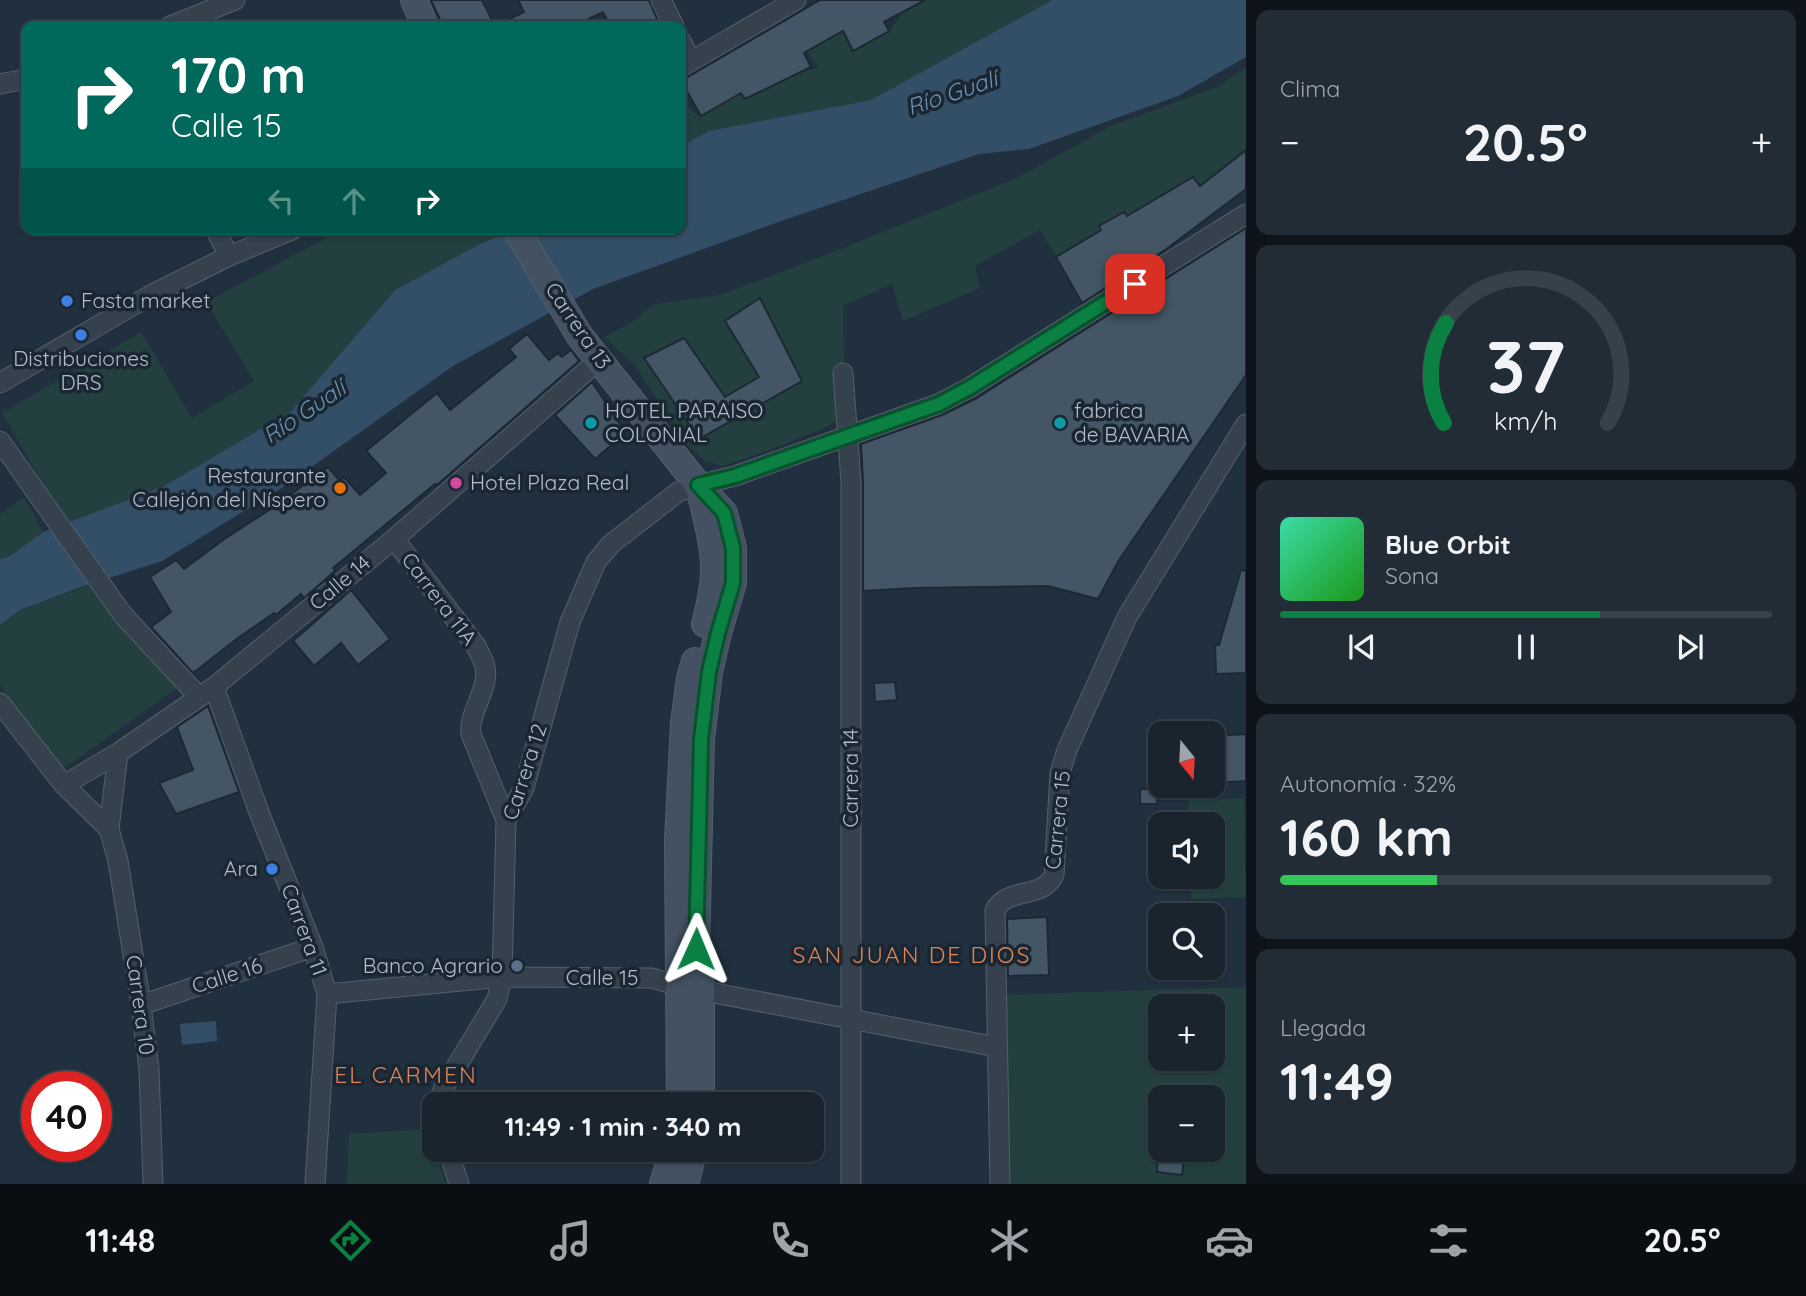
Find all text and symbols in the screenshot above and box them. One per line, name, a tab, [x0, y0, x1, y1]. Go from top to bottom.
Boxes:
text: 170 m	[171, 44, 306, 105]
icon: right	[56, 49, 147, 140]
water label: Río Gualí	[903, 62, 1005, 121]
text: Clima	[1280, 74, 1340, 103]
text: Calle 15	[171, 105, 282, 145]
text: 20.5°	[1463, 109, 1588, 174]
text: −	[1280, 118, 1300, 166]
text: +	[1751, 118, 1772, 166]
icon: left	[262, 182, 300, 220]
icon: ahead	[335, 182, 373, 220]
icon: right	[408, 182, 446, 220]
pin	[1105, 254, 1165, 314]
icon: arrive	[1116, 265, 1154, 303]
street label: Carrera 13	[540, 277, 617, 374]
place label: Fasta market	[81, 287, 210, 313]
marker: Fasta market	[59, 293, 75, 309]
text: 37	[1486, 321, 1566, 412]
marker: Distribuciones DRS	[73, 327, 89, 343]
place label: Distribuciones DRS	[13, 345, 149, 395]
water label: Río Gualí	[257, 371, 354, 450]
place label: HOTEL PARAISO COLONIAL	[605, 397, 763, 447]
place label: fabrica de BAVARIA	[1074, 397, 1189, 447]
text: km/h	[1494, 405, 1558, 436]
marker: HOTEL PARAISO COLONIAL	[583, 415, 599, 431]
marker: fabrica de BAVARIA	[1052, 415, 1068, 431]
place label: Restaurante Callejón del Níspero	[132, 462, 326, 512]
place label: Hotel Plaza Real	[470, 469, 629, 495]
marker: Hotel Plaza Real	[448, 475, 464, 491]
marker: Restaurante Callejón del Níspero	[332, 480, 348, 496]
text: Blue Orbit	[1385, 528, 1511, 561]
street label: Carrera 11A	[396, 547, 483, 650]
street label: Calle 14	[303, 549, 375, 615]
text: Sona	[1385, 561, 1439, 590]
icon: previous	[1343, 628, 1381, 666]
icon: pause	[1507, 628, 1545, 666]
icon: next	[1671, 628, 1709, 666]
street label: Carrera 12	[496, 720, 552, 823]
north arrow	[1148, 721, 1225, 798]
map controls	[1148, 721, 1225, 1162]
street label: Carrera 14	[837, 729, 863, 827]
street label: Carrera 15	[1039, 769, 1075, 871]
text: Autonomía · 32%	[1280, 769, 1456, 798]
text: 160 km	[1280, 804, 1453, 869]
button: sound	[1148, 812, 1225, 889]
place label: Ara	[224, 855, 258, 881]
marker: Ara	[264, 861, 280, 877]
street label: Carrera 11	[276, 880, 334, 979]
button: search	[1148, 903, 1225, 980]
position arrow	[659, 912, 733, 986]
district label: SAN JUAN DE DIOS	[793, 940, 1031, 969]
street label: Calle 16	[188, 951, 265, 999]
place label: Banco Agrario	[363, 952, 503, 978]
street label: Carrera 10	[121, 953, 161, 1056]
marker: Banco Agrario	[509, 958, 525, 974]
street label: Calle 15	[566, 964, 638, 990]
button: +	[1148, 994, 1225, 1071]
text: Llegada	[1280, 1013, 1366, 1042]
text: 11:49	[1280, 1048, 1394, 1113]
district label: EL CARMEN	[334, 1060, 478, 1089]
speed limit sign: 40	[21, 1071, 112, 1162]
button: −	[1148, 1085, 1225, 1162]
text: 11:49 · 1 min · 340 m	[505, 1110, 742, 1143]
icon: directions	[326, 1216, 375, 1265]
icon: music	[546, 1216, 595, 1265]
icon: phone	[765, 1216, 814, 1265]
icon: climate	[985, 1216, 1034, 1265]
icon: car	[1205, 1216, 1254, 1265]
icon: filters	[1424, 1216, 1473, 1265]
text: 11:48	[85, 1220, 155, 1260]
text: 20.5°	[1644, 1220, 1721, 1260]

